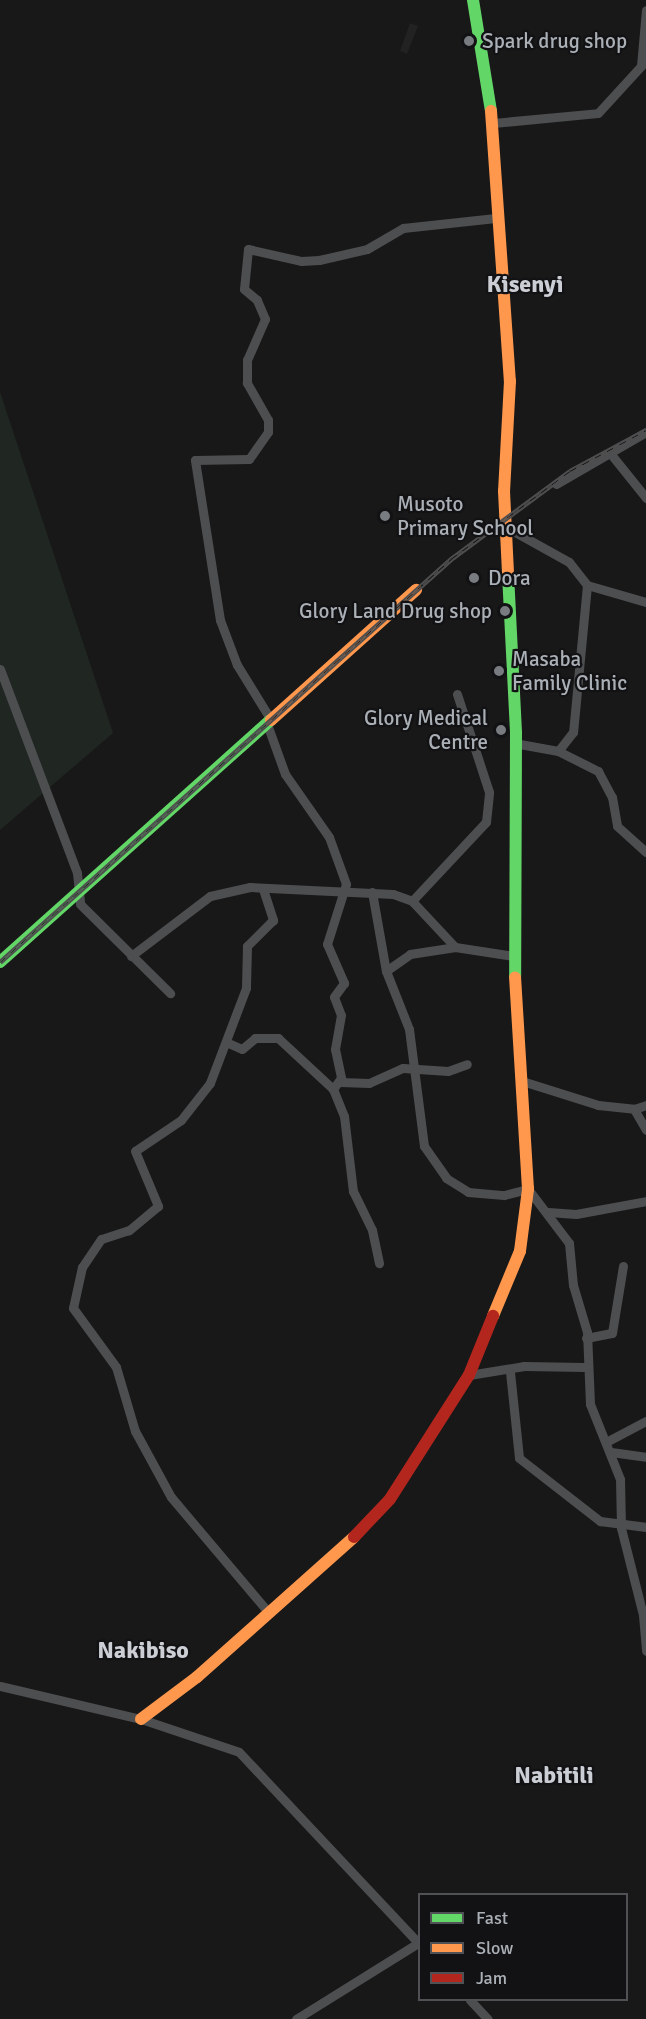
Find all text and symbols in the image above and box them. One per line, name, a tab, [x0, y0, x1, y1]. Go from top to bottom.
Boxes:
place label: Spark drug shop	[482, 28, 627, 54]
marker: Spark drug shop	[460, 32, 478, 50]
district label: Kisenyi	[487, 271, 563, 299]
place label: Musoto Primary School	[397, 491, 533, 541]
marker: Musoto Primary School	[378, 509, 392, 523]
place label: Dora	[488, 565, 531, 591]
marker: Dora	[465, 569, 483, 587]
place label: Glory Land Drug shop	[299, 598, 492, 624]
marker: Glory Land Drug shop	[496, 602, 514, 620]
place label: Masaba Family Clinic	[512, 646, 627, 696]
marker: Masaba Family Clinic	[490, 662, 508, 680]
place label: Glory Medical Centre	[364, 705, 488, 755]
marker: Glory Medical Centre	[492, 721, 510, 739]
district label: Nakibiso	[97, 1637, 189, 1665]
district label: Nabitili	[514, 1762, 594, 1790]
legend	[418, 1893, 628, 2001]
text: Fast	[476, 1907, 508, 1929]
text: Slow	[476, 1937, 513, 1959]
text: Jam	[476, 1967, 507, 1989]

